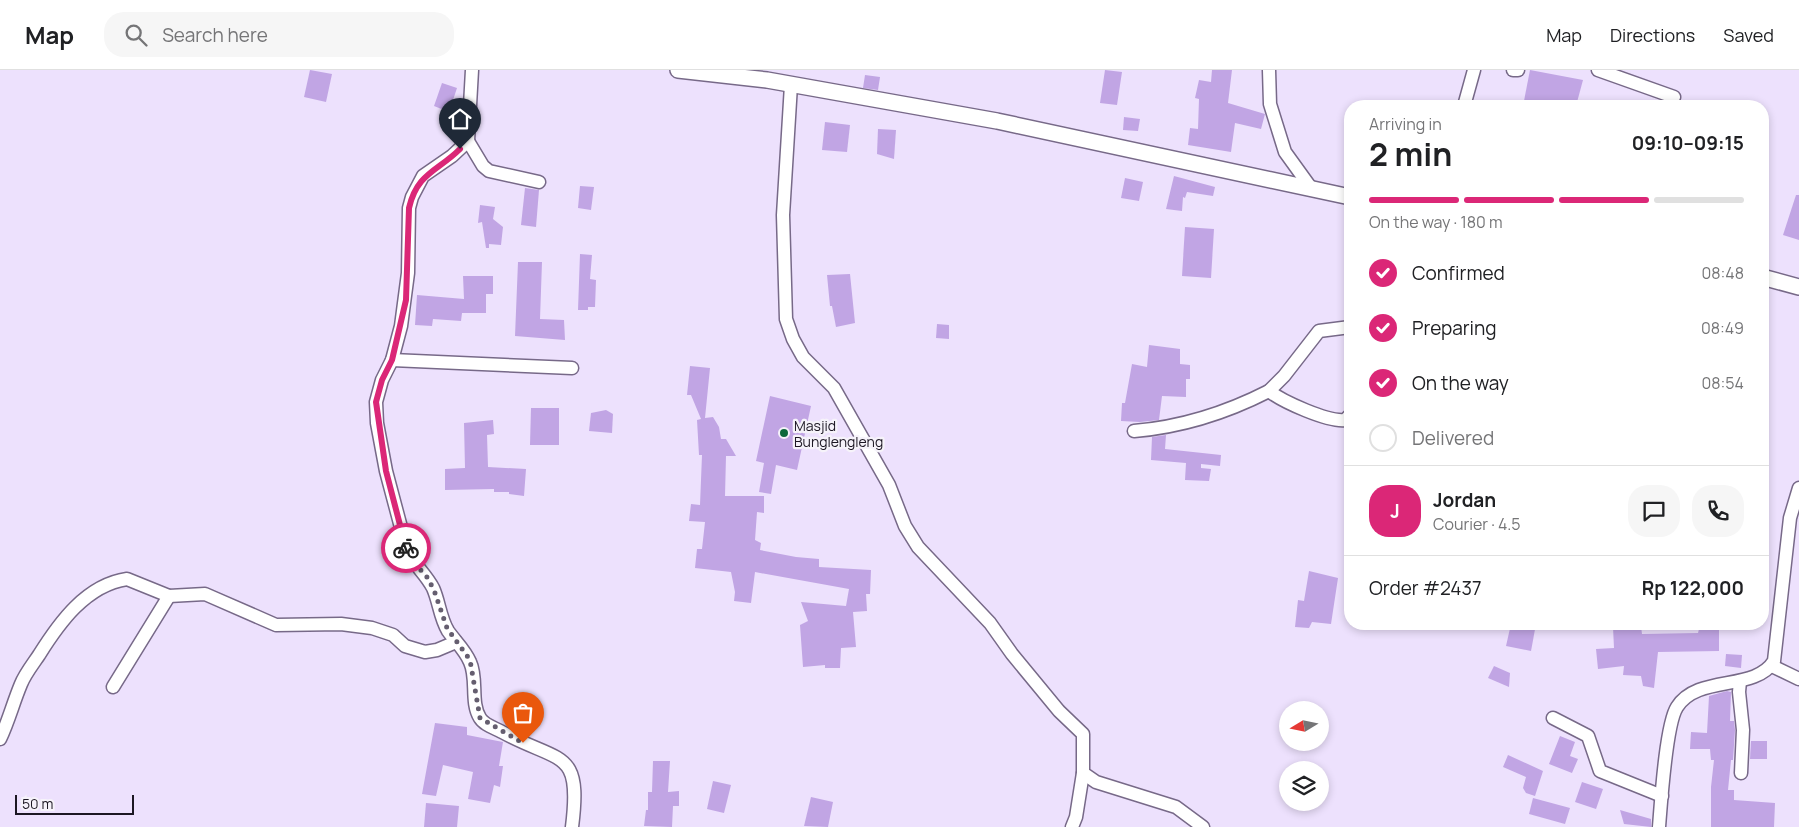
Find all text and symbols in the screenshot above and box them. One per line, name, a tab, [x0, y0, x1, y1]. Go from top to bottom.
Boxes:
search box	[104, 12, 454, 57]
text: Map	[25, 18, 74, 51]
icon: search	[122, 21, 150, 49]
text: Search here	[162, 22, 268, 48]
text: Map	[1546, 23, 1582, 47]
text: Directions	[1610, 23, 1695, 47]
text: Saved	[1723, 23, 1774, 47]
pin	[439, 98, 481, 149]
icon: home	[446, 105, 474, 133]
text: Arriving in	[1369, 113, 1442, 135]
text: 09:10–09:15	[1632, 130, 1744, 156]
text: 2 min	[1369, 132, 1452, 176]
text: On the way · 180 m	[1369, 211, 1502, 233]
icon: check	[1369, 259, 1397, 287]
text: Confirmed	[1412, 260, 1505, 286]
text: 08:48	[1701, 262, 1744, 284]
icon: check	[1369, 314, 1397, 342]
text: Preparing	[1412, 315, 1497, 341]
text: 08:49	[1701, 317, 1744, 339]
icon: check	[1369, 369, 1397, 397]
text: On the way	[1412, 370, 1509, 396]
text: 08:54	[1701, 372, 1744, 394]
place label: Masjid Bunglengleng	[794, 416, 883, 451]
text: Delivered	[1412, 425, 1494, 451]
marker: Masjid Bunglengleng	[778, 427, 790, 439]
button: chat	[1628, 485, 1680, 537]
button: phone	[1692, 485, 1744, 537]
text: Jordan	[1433, 487, 1496, 513]
text: J	[1390, 498, 1400, 524]
text: Courier · 4.5	[1433, 513, 1520, 535]
courier	[381, 523, 431, 573]
icon: bike	[392, 534, 420, 562]
text: Order #2437	[1369, 575, 1482, 601]
text: Rp 122,000	[1642, 575, 1744, 601]
pin	[502, 692, 544, 743]
icon: bag	[509, 699, 537, 727]
north arrow	[1279, 701, 1329, 751]
map controls	[1279, 701, 1329, 811]
button: layers	[1279, 761, 1329, 811]
scale bar	[15, 792, 134, 815]
text: 50 m	[22, 794, 53, 813]

